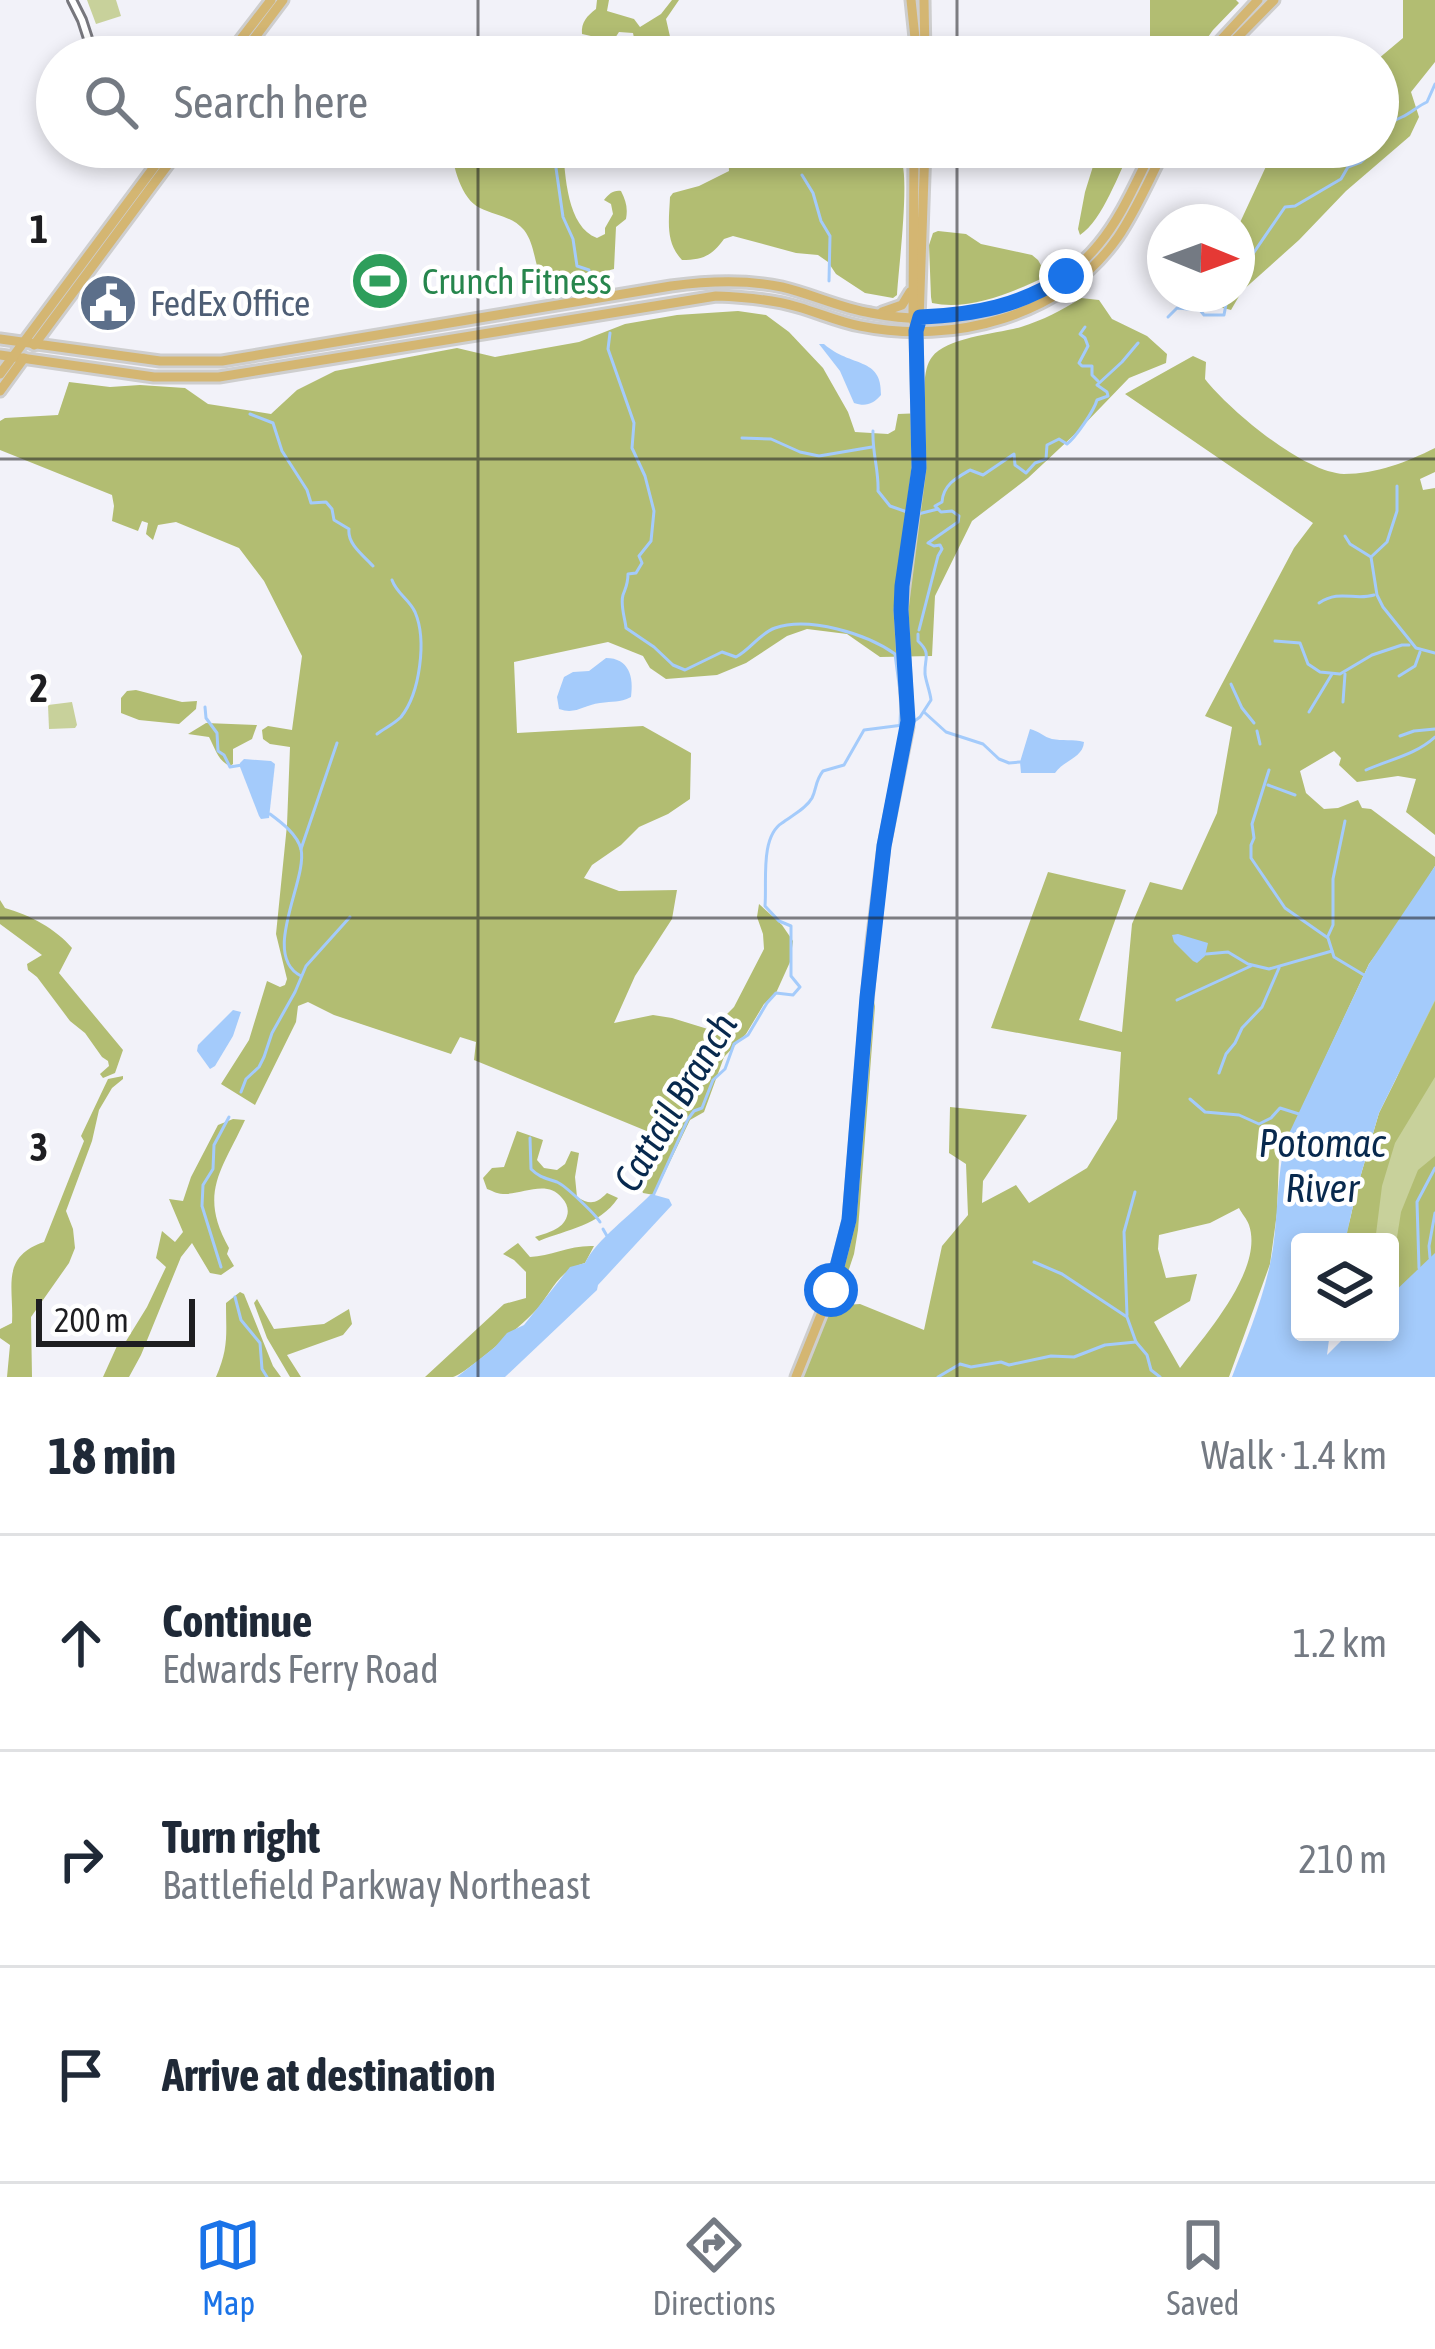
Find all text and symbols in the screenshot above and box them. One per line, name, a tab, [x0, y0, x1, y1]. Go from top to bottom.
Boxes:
search box	[36, 36, 1399, 168]
icon: search	[78, 69, 144, 135]
text: Search here	[174, 76, 368, 128]
north arrow	[1147, 204, 1255, 312]
text: 1	[30, 207, 48, 251]
route end	[1039, 249, 1093, 303]
sports icon: Crunch Fitness	[349, 250, 411, 312]
place label: Crunch Fitness	[422, 260, 612, 302]
public building icon: FedEx Office	[77, 272, 139, 334]
place label: FedEx Office	[150, 282, 310, 324]
text: 2	[30, 666, 48, 710]
water label: Cattail Branch	[605, 1005, 745, 1199]
water label: Potomac River	[1259, 1121, 1387, 1210]
text: 3	[30, 1125, 48, 1169]
map controls	[1291, 1233, 1399, 1341]
button: layers	[1291, 1233, 1399, 1341]
route start	[804, 1263, 858, 1317]
scale bar	[36, 1293, 195, 1346]
text: 200 m	[54, 1301, 129, 1339]
text: 18 min	[48, 1426, 176, 1485]
text: Walk · 1.4 km	[1201, 1433, 1387, 1477]
text: Continue	[162, 1595, 313, 1647]
icon: ahead	[48, 1610, 114, 1676]
text: 1.2 km	[1293, 1621, 1387, 1665]
text: Edwards Ferry Road	[162, 1647, 439, 1691]
text: Turn right	[162, 1811, 320, 1863]
icon: right	[48, 1826, 114, 1892]
text: 210 m	[1299, 1837, 1387, 1881]
text: Battlefield Parkway Northeast	[162, 1863, 591, 1907]
icon: arrive	[48, 2042, 114, 2108]
text: Arrive at destination	[162, 2049, 496, 2101]
tab: Map	[195, 2212, 261, 2322]
tab: Directions	[652, 2212, 776, 2322]
tab: Saved	[1167, 2212, 1239, 2322]

